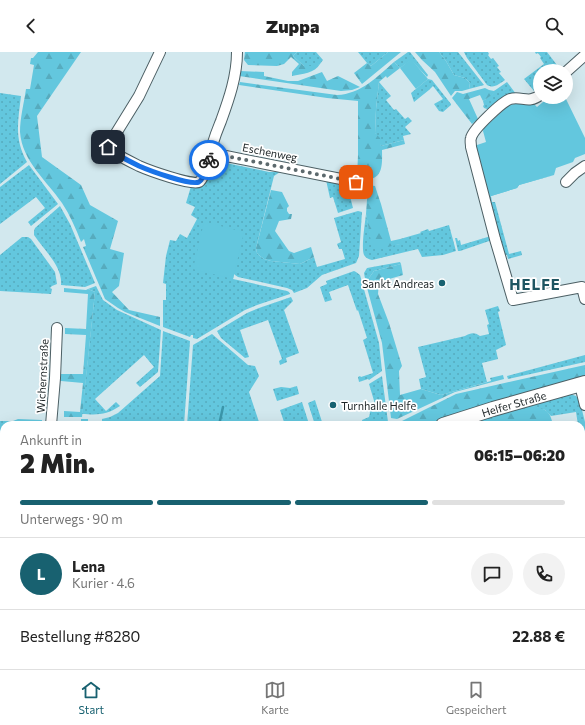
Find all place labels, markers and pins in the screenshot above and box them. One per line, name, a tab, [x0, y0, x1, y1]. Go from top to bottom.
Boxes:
pin	[91, 130, 125, 164]
pin	[339, 165, 373, 199]
place label: Sankt Andreas	[362, 277, 434, 290]
marker: Sankt Andreas	[437, 278, 447, 288]
place label: Turnhalle Helfe	[341, 399, 416, 412]
marker: Turnhalle Helfe	[328, 400, 338, 410]

